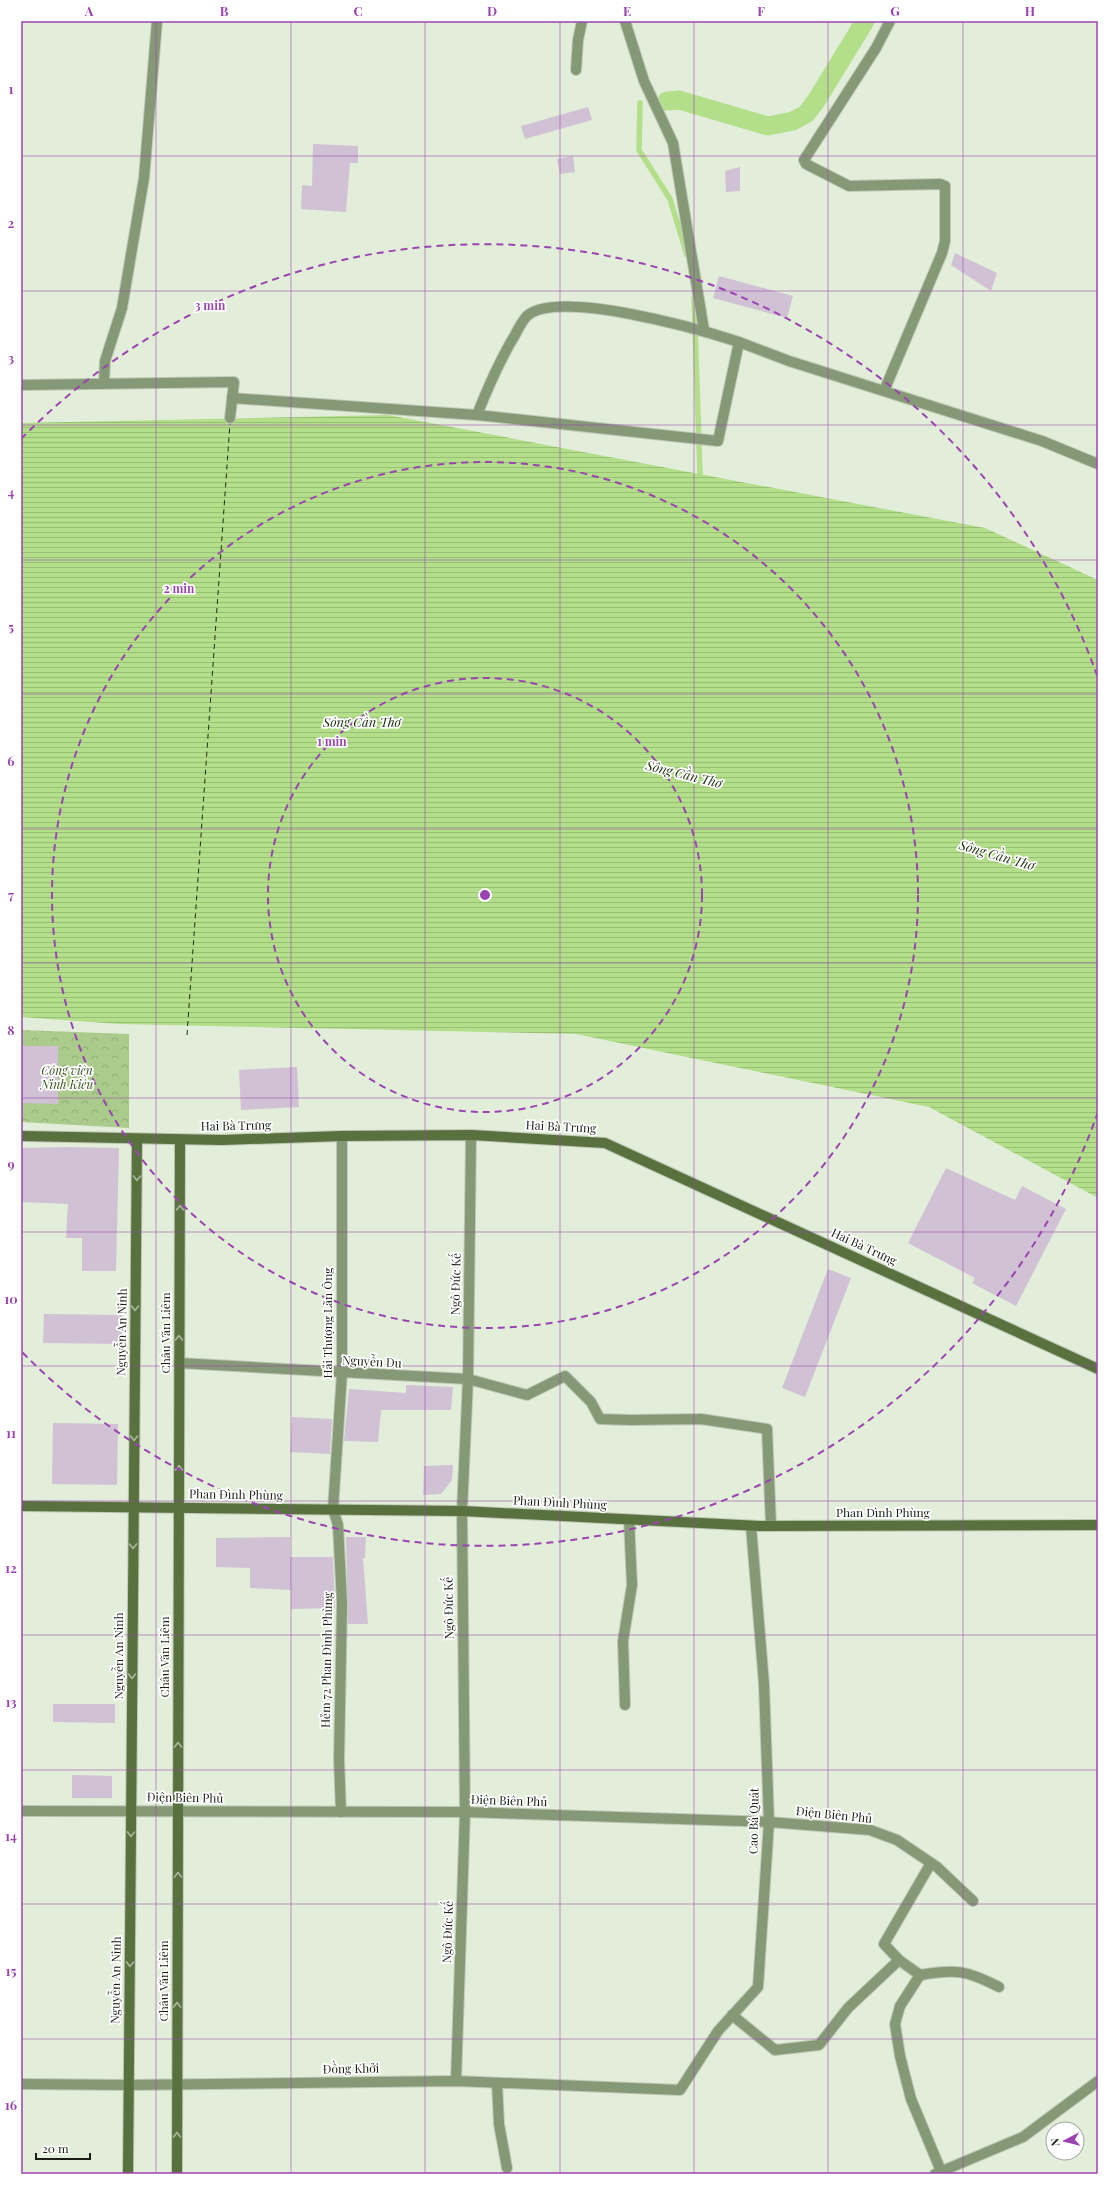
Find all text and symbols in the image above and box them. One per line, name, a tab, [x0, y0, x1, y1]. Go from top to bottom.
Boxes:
text: A	[84, 2, 94, 19]
text: B	[220, 2, 229, 19]
text: C	[353, 2, 363, 19]
text: D	[487, 2, 497, 19]
text: E	[623, 2, 631, 19]
text: F	[757, 2, 765, 19]
text: G	[890, 2, 900, 19]
text: H	[1025, 2, 1035, 19]
text: 1	[9, 80, 14, 97]
text: 2	[8, 214, 15, 231]
text: 3 min	[195, 297, 226, 313]
text: 3	[8, 349, 14, 366]
text: 4	[8, 483, 15, 500]
text: 2 min	[164, 580, 195, 596]
text: 5	[8, 618, 14, 635]
water label: Sông Cần Thơ	[322, 712, 403, 730]
text: 1 min	[317, 733, 347, 749]
text: 6	[7, 752, 15, 769]
water label: Sông Cần Thơ	[643, 755, 726, 792]
water label: Sông Cần Thơ	[956, 834, 1039, 874]
text: 7	[8, 886, 14, 903]
centre of rings	[478, 888, 492, 902]
text: 8	[7, 1021, 15, 1038]
park label: Công viên Ninh Kiều	[40, 1062, 93, 1092]
street label: Hai Bà Trưng	[201, 1116, 272, 1134]
street label: Hai Bà Trưng	[525, 1116, 597, 1136]
text: 9	[7, 1155, 15, 1172]
one-way arrow	[133, 1175, 141, 1181]
one-way arrow	[176, 1205, 184, 1211]
street label: Hai Bà Trưng	[829, 1224, 900, 1269]
street label: Ngô Đức Kế	[446, 1253, 464, 1315]
street label: Hải Thượng Lãn Ông	[319, 1267, 335, 1379]
street label: Nguyễn An Ninh	[112, 1288, 130, 1376]
text: 10	[4, 1290, 18, 1307]
street label: Châu Văn Liêm	[157, 1292, 173, 1374]
one-way arrow	[131, 1305, 140, 1311]
one-way arrow	[175, 1335, 183, 1341]
street label: Nguyễn Du	[342, 1351, 402, 1371]
text: 11	[6, 1424, 16, 1441]
one-way arrow	[130, 1435, 138, 1441]
one-way arrow	[175, 1465, 183, 1471]
street label: Phan Đình Phùng	[189, 1485, 284, 1503]
street label: Phan Đình Phùng	[513, 1492, 608, 1512]
street label: Phan Đình Phùng	[836, 1504, 931, 1520]
one-way arrow	[129, 1543, 137, 1549]
text: 12	[5, 1559, 17, 1576]
street label: Ngô Đức Kế	[439, 1577, 457, 1639]
street label: Hẻm 72 Phan Đình Phùng	[317, 1591, 335, 1728]
street label: Nguyễn An Ninh	[110, 1612, 126, 1700]
street label: Châu Văn Liêm	[156, 1616, 172, 1698]
one-way arrow	[128, 1673, 136, 1679]
text: 13	[5, 1693, 17, 1710]
one-way arrow	[174, 1742, 182, 1748]
street label: Cao Bá Quát	[744, 1787, 762, 1854]
street label: Điện Biên Phủ	[147, 1788, 223, 1806]
street label: Điện Biên Phủ	[471, 1791, 548, 1809]
street label: Điện Biên Phủ	[795, 1802, 873, 1826]
text: 14	[5, 1827, 17, 1844]
one-way arrow	[127, 1831, 135, 1837]
one-way arrow	[174, 1872, 182, 1878]
street label: Ngô Đức Kế	[438, 1900, 456, 1963]
street label: Nguyễn An Ninh	[106, 1936, 124, 2024]
street label: Châu Văn Liêm	[155, 1940, 171, 2022]
one-way arrow	[126, 1961, 134, 1967]
text: 15	[6, 1962, 16, 1979]
one-way arrow	[173, 2002, 181, 2008]
street label: Đồng Khởi	[323, 2059, 380, 2076]
text: 16	[5, 2096, 17, 2113]
north arrow	[1045, 2121, 1085, 2161]
one-way arrow	[173, 2132, 181, 2138]
scale bar	[36, 2135, 90, 2161]
text: N	[1047, 2137, 1063, 2147]
text: 20 m	[42, 2140, 69, 2156]

